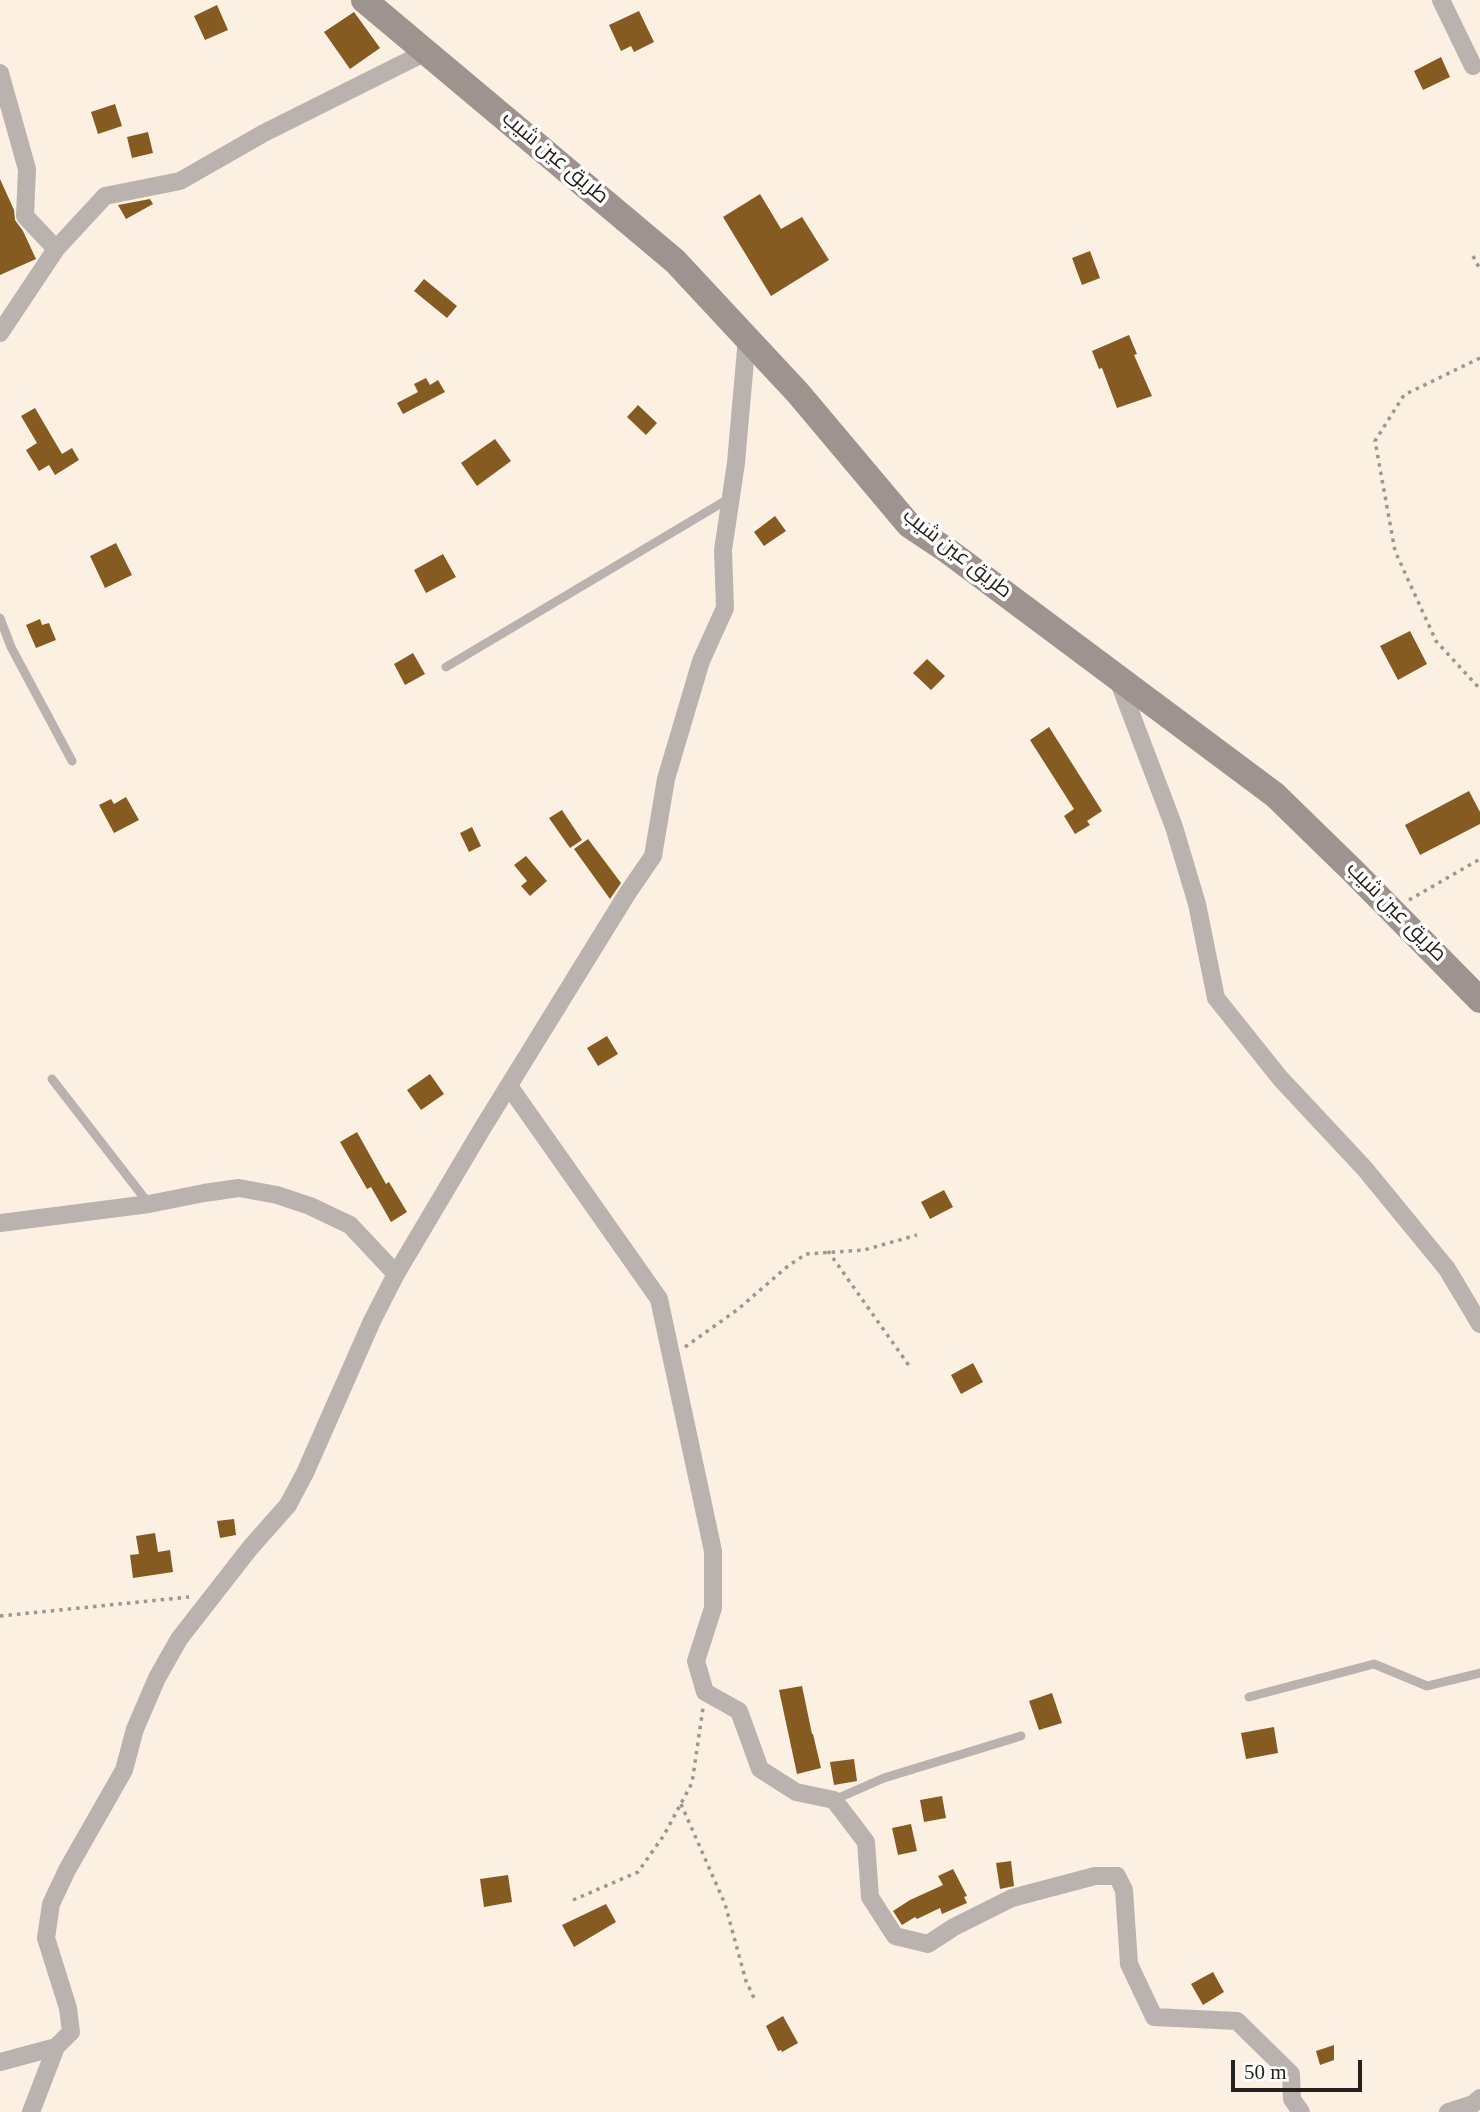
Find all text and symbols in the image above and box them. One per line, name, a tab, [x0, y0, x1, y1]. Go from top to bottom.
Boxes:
street label: طريق عين شيب	[496, 107, 612, 211]
street label: طريق عين شيب	[897, 505, 1015, 605]
street label: طريق عين شيب	[1340, 858, 1450, 968]
scale bar	[1235, 2046, 1366, 2090]
text: 50 m	[1244, 2060, 1287, 2084]

